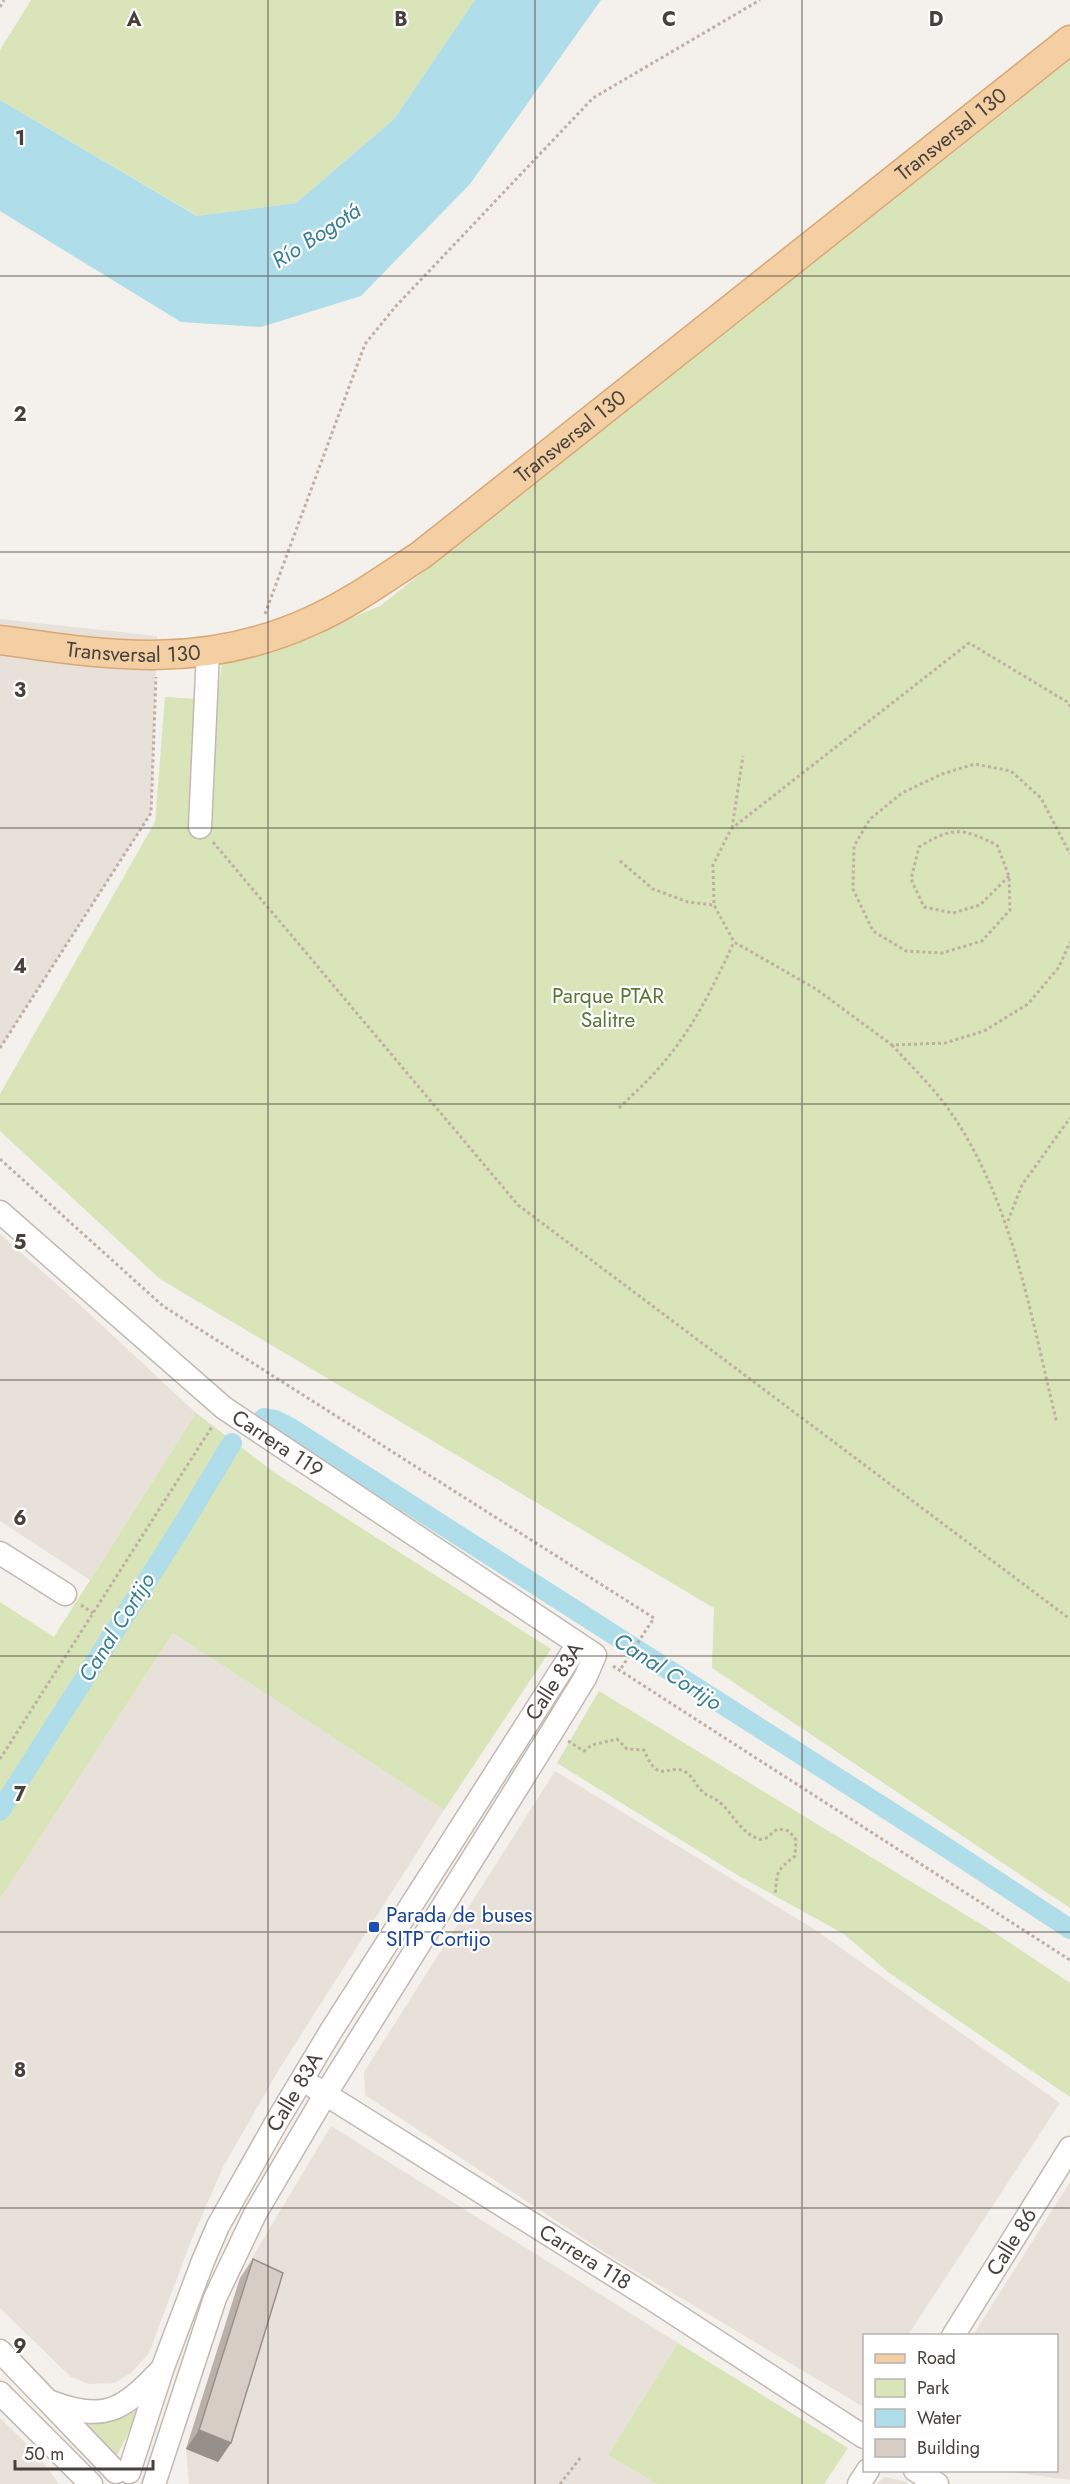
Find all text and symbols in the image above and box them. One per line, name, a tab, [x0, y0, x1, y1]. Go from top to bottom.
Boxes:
text: A	[126, 5, 142, 34]
text: B	[394, 5, 408, 34]
text: C	[662, 5, 676, 34]
text: D	[929, 5, 943, 34]
street label: Transversal 130	[889, 81, 1013, 188]
text: 1	[15, 124, 25, 153]
water label: Río Bogotá	[265, 194, 367, 276]
street label: Transversal 130	[508, 383, 633, 490]
text: 2	[13, 400, 27, 429]
street label: Transversal 130	[64, 634, 202, 670]
text: 3	[14, 676, 26, 705]
text: 4	[13, 952, 27, 981]
park label: Parque PTAR Salitre	[552, 981, 664, 1035]
text: 5	[14, 1228, 27, 1257]
street label: Carrera 119	[226, 1402, 329, 1485]
text: 6	[13, 1504, 27, 1533]
water label: Canal Cortijo	[70, 1566, 162, 1688]
water label: Canal Cortijo	[608, 1624, 729, 1718]
street label: Calle 83A	[518, 1636, 591, 1726]
text: 7	[14, 1780, 27, 1809]
place label: Parada de buses SITP Cortijo	[386, 1900, 532, 1954]
marker: Parada de buses SITP Cortijo	[367, 1920, 381, 1934]
street label: Calle 83A	[259, 2047, 330, 2137]
text: 8	[14, 2056, 26, 2085]
street label: Calle 86	[979, 2202, 1044, 2281]
street label: Carrera 118	[533, 2217, 637, 2297]
text: 9	[13, 2332, 27, 2361]
legend	[863, 2334, 1058, 2472]
text: Road	[917, 2345, 956, 2371]
text: Park	[917, 2375, 949, 2401]
text: Water	[917, 2405, 962, 2431]
scale bar	[15, 2433, 153, 2471]
text: Building	[917, 2435, 980, 2461]
text: 50 m	[24, 2441, 64, 2467]

